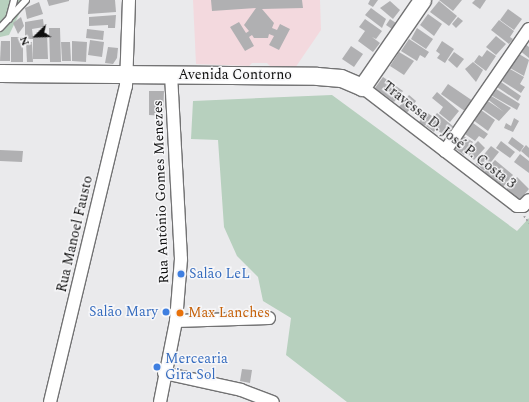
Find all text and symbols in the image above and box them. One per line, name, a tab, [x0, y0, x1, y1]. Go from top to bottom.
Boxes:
north arrow	[16, 16, 56, 56]
text: N	[15, 33, 34, 48]
street label: Avenida Contorno	[178, 67, 292, 83]
street label: Travessa D. José P. Costa 3	[379, 78, 519, 192]
street label: Rua Antônio Gomes Menezes	[149, 100, 173, 284]
street label: Rua Manoel Fausto	[53, 174, 97, 294]
place label: Salão LeL	[189, 266, 250, 282]
marker: Salão LeL	[176, 269, 186, 279]
place label: Salão Mary	[89, 304, 158, 320]
place label: Max Lanches	[188, 305, 270, 321]
marker: Salão Mary	[161, 307, 171, 317]
marker: Max Lanches	[175, 308, 185, 318]
place label: Mercearia Gira Sol	[165, 351, 228, 384]
marker: Mercearia Gira Sol	[152, 362, 162, 372]

